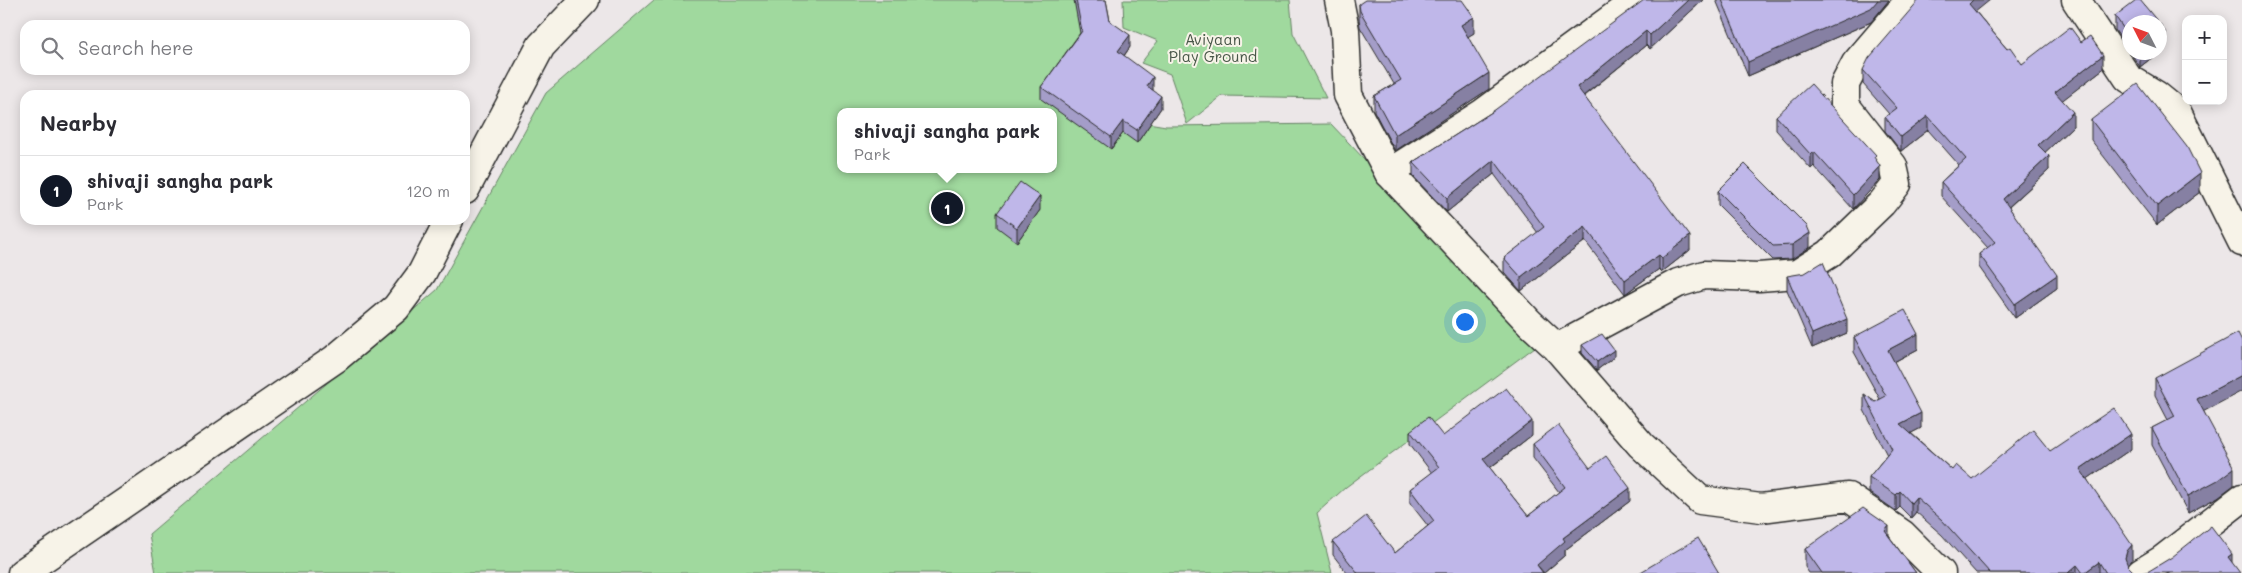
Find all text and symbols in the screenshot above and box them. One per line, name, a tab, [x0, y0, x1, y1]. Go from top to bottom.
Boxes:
north arrow	[2122, 15, 2167, 60]
map controls	[2182, 15, 2227, 105]
button: +	[2182, 15, 2227, 60]
search box	[20, 20, 470, 75]
park label: Aviyaan Play Ground	[1169, 29, 1257, 66]
icon: search	[38, 34, 66, 62]
text: Search here	[78, 35, 194, 60]
button: −	[2182, 60, 2227, 105]
popup	[837, 108, 1057, 173]
text: Nearby	[40, 109, 117, 136]
text: shivaji sangha park	[854, 118, 1040, 143]
text: Park	[854, 143, 890, 164]
text: shivaji sangha park	[87, 168, 273, 193]
text: 1	[52, 180, 60, 201]
text: 120 m	[406, 180, 450, 201]
pin: 1	[931, 189, 963, 227]
text: Park	[87, 193, 123, 214]
your location	[1452, 309, 1478, 335]

